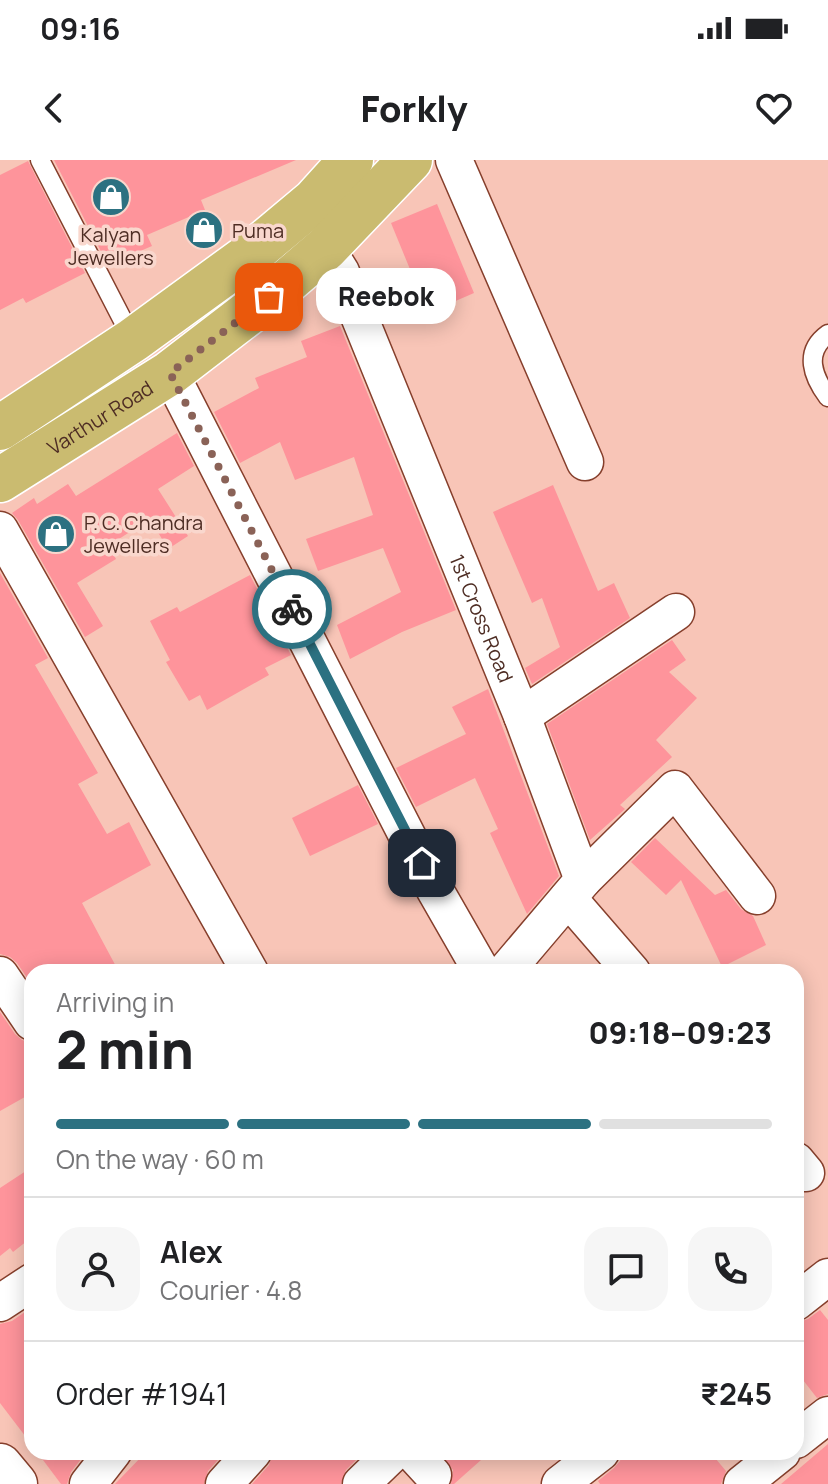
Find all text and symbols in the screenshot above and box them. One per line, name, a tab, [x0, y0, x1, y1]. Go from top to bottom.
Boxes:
text: 09:16	[40, 8, 120, 49]
text: Forkly	[361, 84, 468, 133]
icon: back	[32, 86, 76, 130]
icon: heart	[752, 86, 796, 130]
shop icon: Kalyan Jewellers	[90, 176, 132, 218]
shop icon: Puma	[183, 209, 225, 251]
place label: Puma	[232, 217, 284, 244]
place label: Kalyan Jewellers	[68, 221, 154, 271]
pin	[235, 263, 303, 331]
callout: Reebok	[317, 269, 457, 325]
icon: bag	[247, 275, 291, 319]
text: Reebok	[338, 278, 434, 314]
street label: Varthur Road	[42, 374, 158, 461]
place label: P. C. Chandra Jewellers	[84, 509, 203, 559]
shop icon: P. C. Chandra Jewellers	[35, 513, 77, 555]
street label: 1st Cross Road	[444, 550, 520, 686]
courier	[252, 569, 332, 649]
icon: bike	[270, 587, 314, 631]
pin	[388, 829, 456, 897]
icon: home	[400, 841, 444, 885]
text: Arriving in	[56, 984, 174, 1020]
text: 09:18–09:23	[588, 1012, 772, 1053]
text: 2 min	[56, 1014, 194, 1085]
text: On the way · 60 m	[56, 1141, 264, 1177]
button: person	[56, 1227, 140, 1311]
button: chat	[584, 1227, 668, 1311]
button: phone	[688, 1227, 772, 1311]
text: Alex	[160, 1231, 223, 1272]
text: Courier · 4.8	[160, 1272, 302, 1308]
text: Order #1941	[56, 1373, 228, 1414]
text: ₹245	[700, 1373, 772, 1414]

